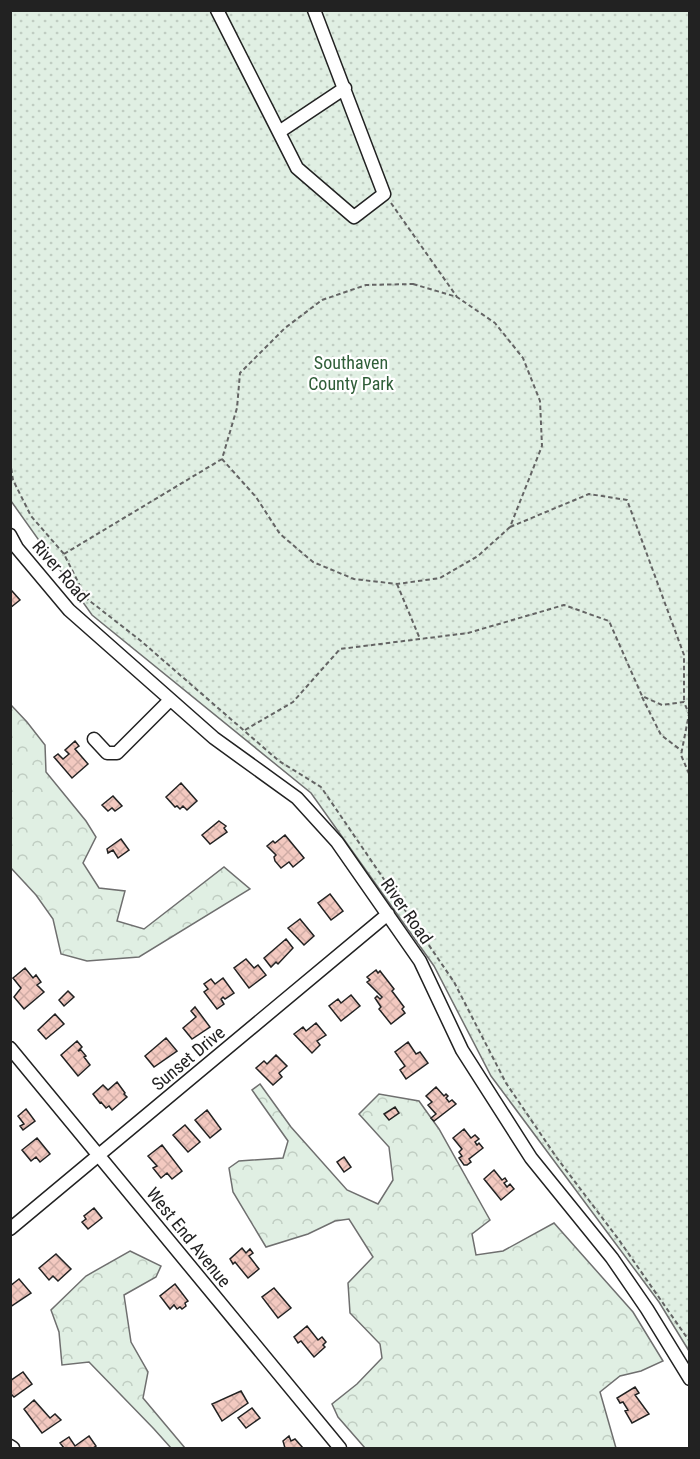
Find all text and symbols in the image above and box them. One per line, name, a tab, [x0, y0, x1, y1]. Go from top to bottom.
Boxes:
park label: Southaven County Park	[308, 352, 394, 394]
street label: River Road	[28, 536, 94, 606]
street label: River Road	[377, 874, 437, 948]
street label: Sunset Drive	[147, 1021, 229, 1095]
street label: West End Avenue	[142, 1183, 236, 1291]

